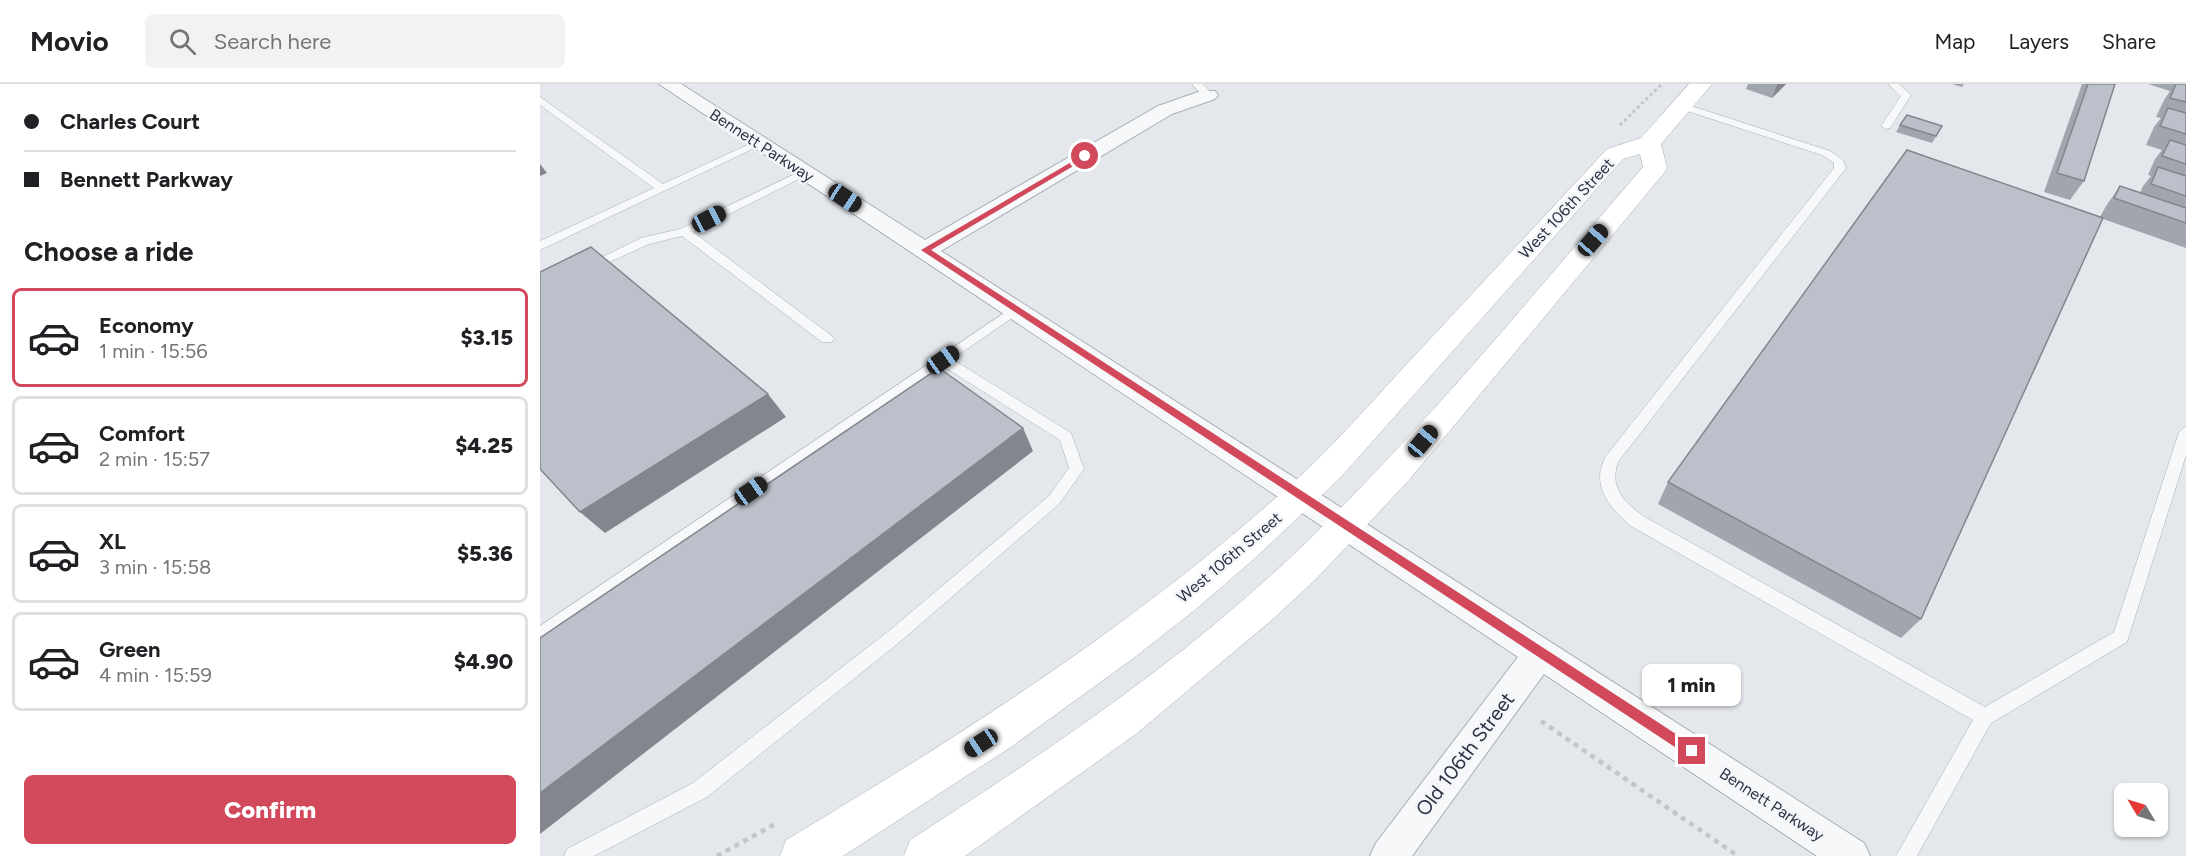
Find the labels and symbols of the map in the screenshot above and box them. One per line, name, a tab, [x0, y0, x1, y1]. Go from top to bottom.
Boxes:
street label: Bennett Parkway	[706, 105, 818, 186]
route start	[1071, 142, 1098, 169]
street label: West 106th Street	[1515, 154, 1618, 263]
car	[825, 181, 865, 215]
car	[689, 203, 729, 235]
car	[1574, 221, 1612, 259]
car	[923, 342, 963, 378]
car	[1405, 421, 1441, 461]
car	[731, 473, 771, 509]
street label: West 106th Street	[1173, 508, 1285, 607]
callout: 1 min	[1642, 664, 1742, 706]
street label: Old 106th Street	[1411, 687, 1519, 821]
car	[961, 726, 1001, 760]
route end	[1678, 737, 1705, 764]
street label: Bennett Parkway	[1716, 764, 1828, 845]
north arrow	[2114, 783, 2168, 837]

